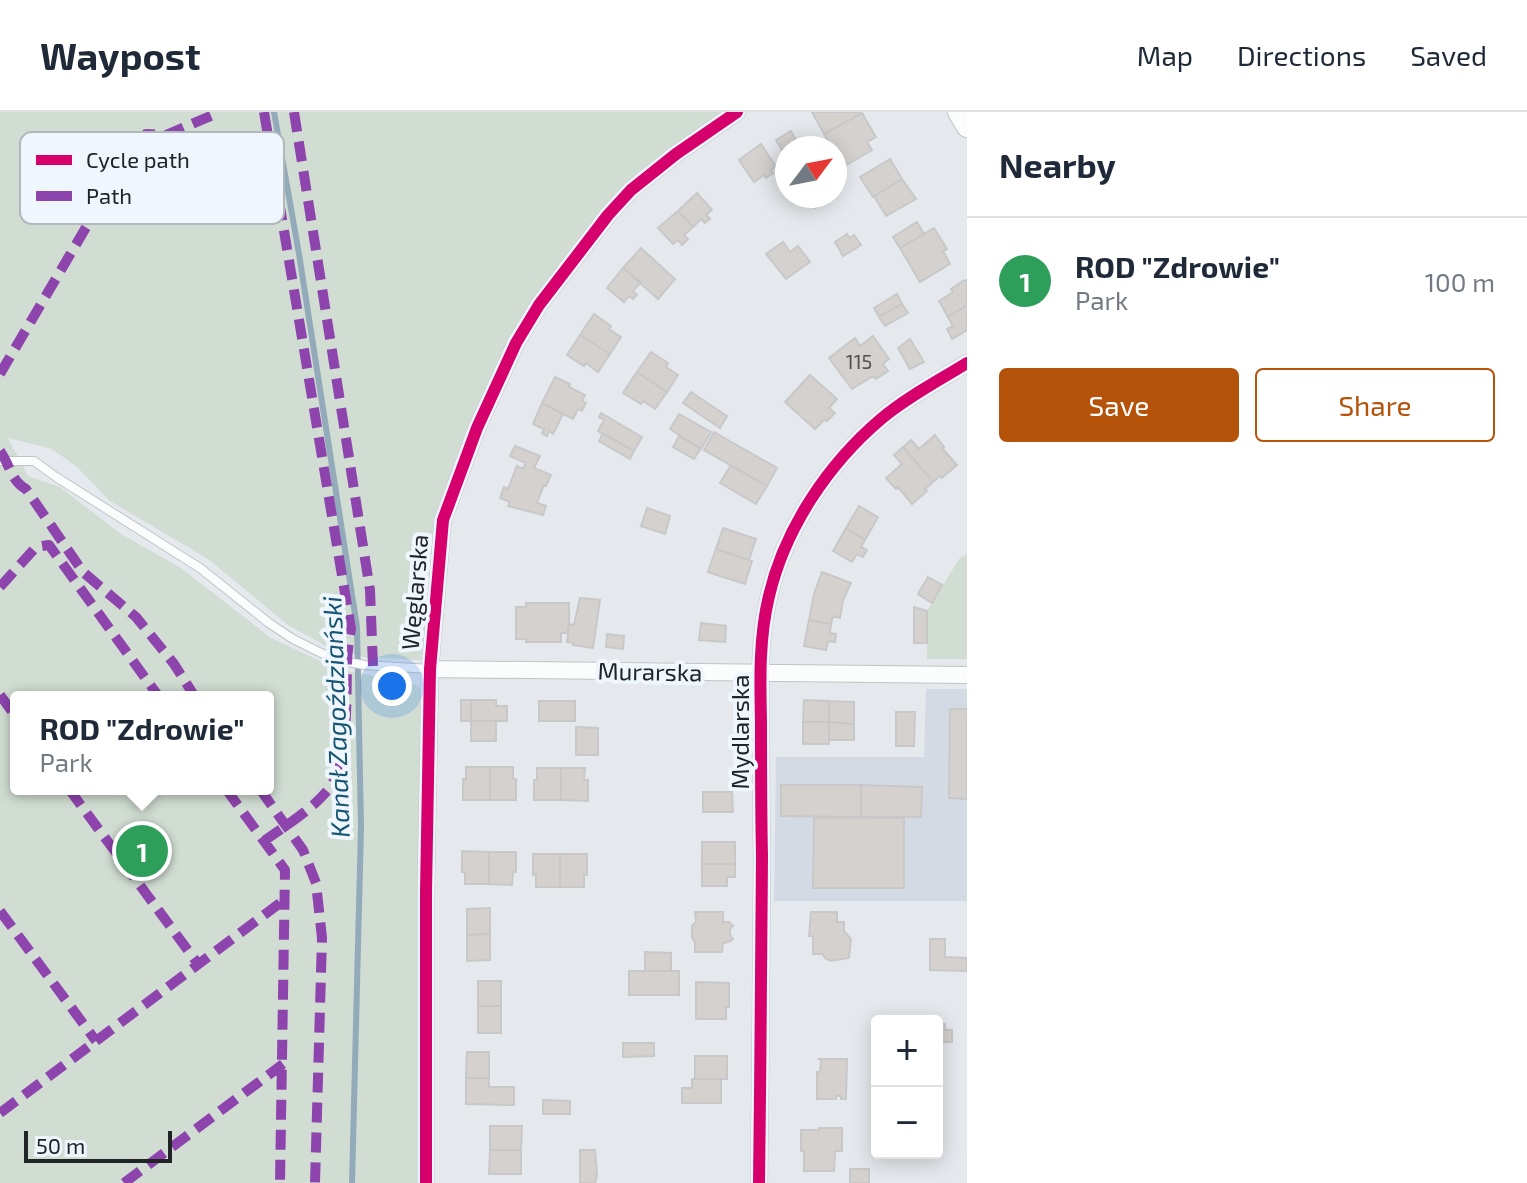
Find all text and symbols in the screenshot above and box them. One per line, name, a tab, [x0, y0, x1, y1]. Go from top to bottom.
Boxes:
text: Waypost	[40, 32, 201, 78]
text: Map	[1137, 38, 1193, 72]
text: Directions	[1237, 38, 1366, 72]
text: Saved	[1410, 38, 1487, 72]
legend	[20, 132, 284, 224]
north arrow	[775, 136, 847, 208]
text: Nearby	[999, 144, 1116, 185]
text: Cycle path	[86, 146, 190, 172]
text: Path	[86, 182, 132, 208]
text: ROD "Zdrowie"	[1075, 248, 1280, 284]
text: 1	[1019, 266, 1031, 297]
text: 100 m	[1425, 266, 1495, 297]
text: Park	[1075, 284, 1128, 315]
house number: 115	[846, 349, 872, 373]
button: Save	[999, 368, 1239, 442]
button: Share	[1255, 368, 1495, 442]
street label: Węglarska	[394, 533, 434, 651]
water label: Kanał Zagoździański	[315, 596, 355, 838]
street label: Murarska	[597, 656, 703, 686]
your location	[372, 666, 412, 706]
street label: Mydlarska	[725, 675, 754, 789]
popup	[10, 691, 274, 795]
text: ROD "Zdrowie"	[40, 710, 245, 746]
text: Park	[40, 746, 93, 777]
pin: 1	[116, 821, 168, 881]
map controls	[871, 1015, 943, 1159]
button: +	[871, 1015, 943, 1087]
button: −	[871, 1087, 943, 1159]
scale bar	[24, 1127, 172, 1163]
text: 50 m	[36, 1132, 85, 1158]

